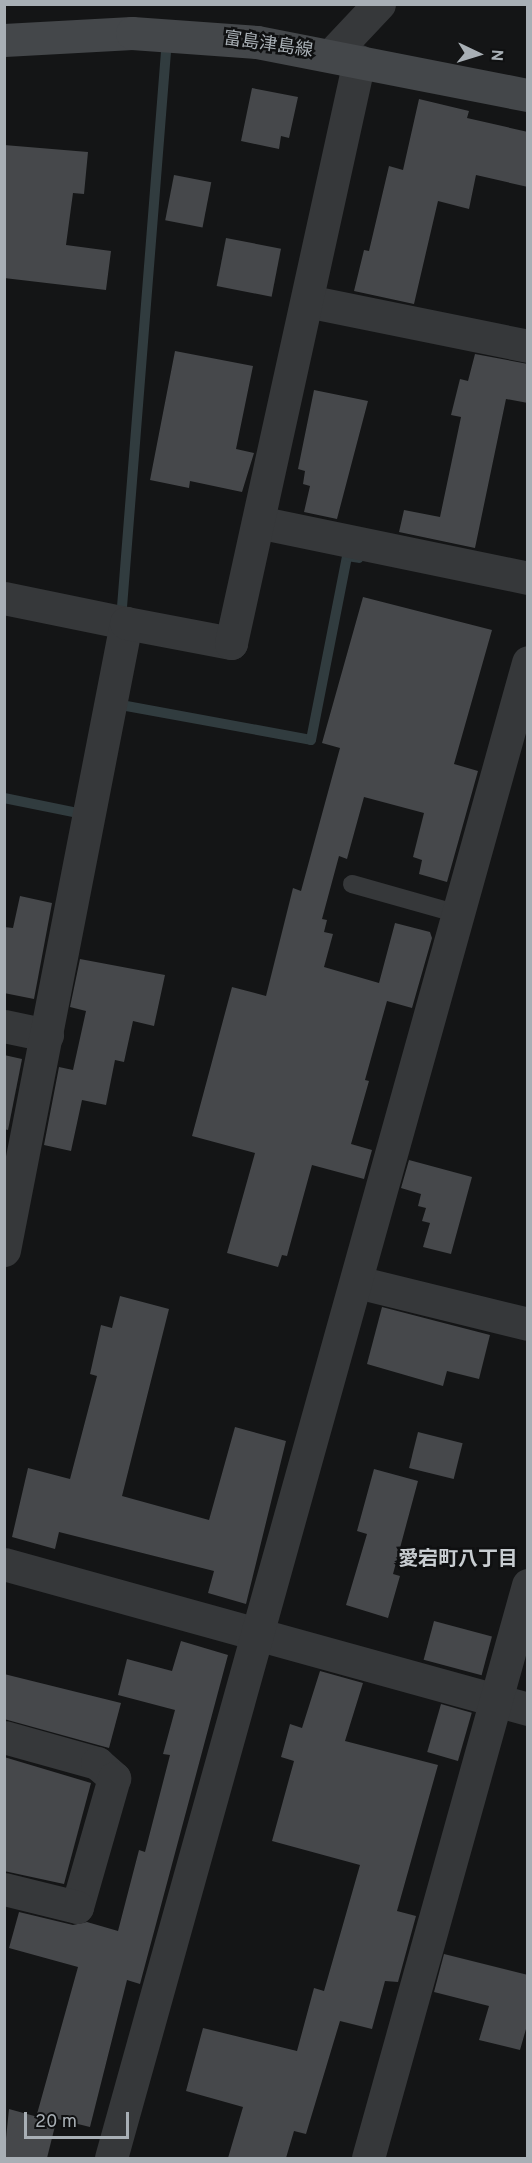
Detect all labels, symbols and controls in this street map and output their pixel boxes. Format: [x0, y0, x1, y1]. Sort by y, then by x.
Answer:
north arrow [448, 24, 508, 84]
street label: 富島津島線 [222, 29, 314, 63]
text: N [486, 49, 506, 62]
district label: 愛宕町八丁目 [398, 1548, 518, 1572]
scale bar [27, 2100, 132, 2138]
text: 20 m [35, 2111, 77, 2134]

